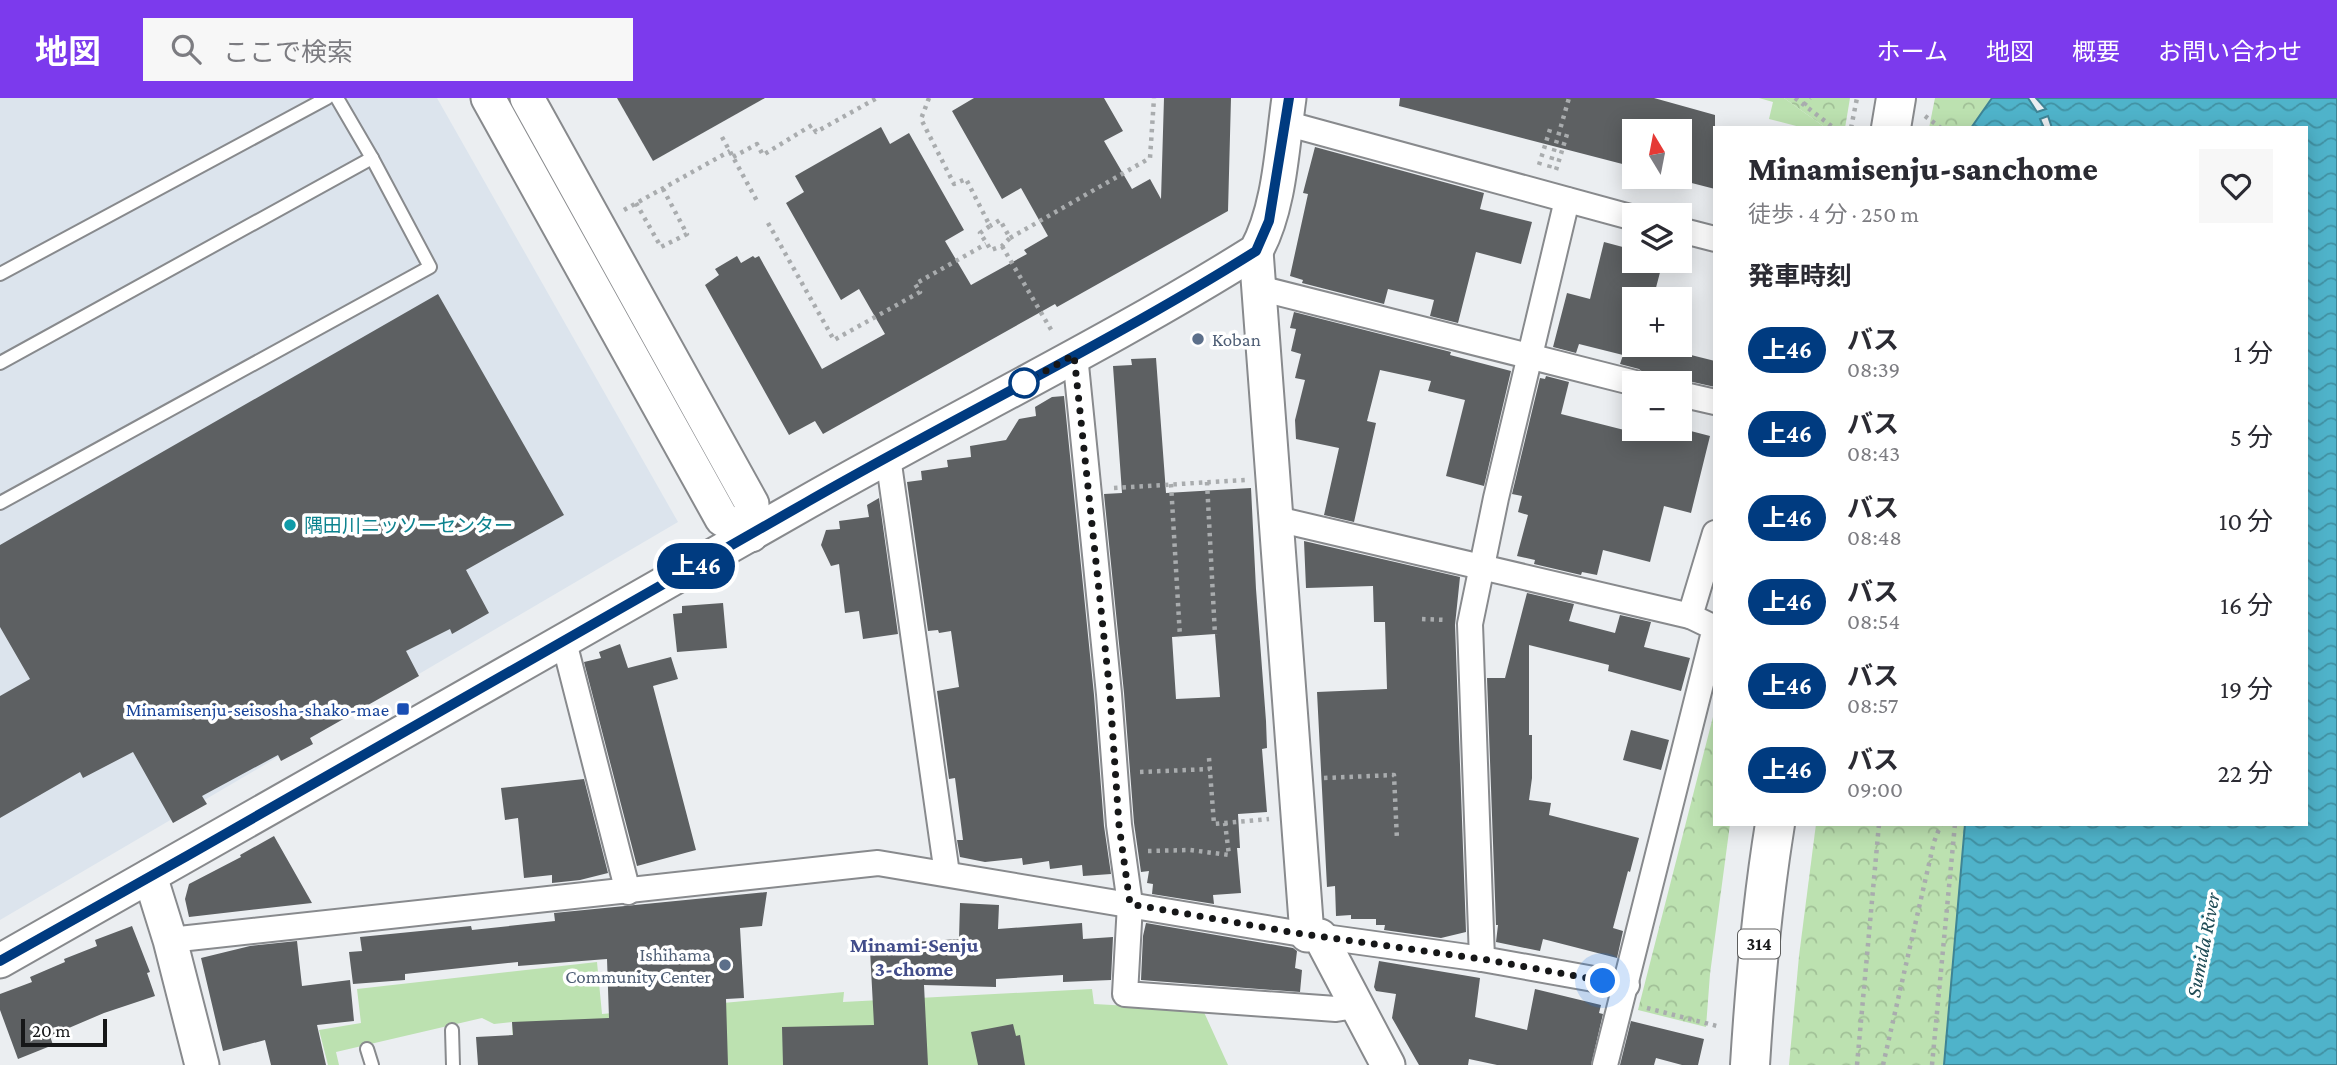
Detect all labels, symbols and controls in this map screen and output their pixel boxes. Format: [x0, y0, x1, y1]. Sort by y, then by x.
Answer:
search box [143, 18, 633, 81]
icon: search [167, 30, 205, 68]
text: 地図 [35, 33, 101, 70]
text: ここで検索 [223, 38, 353, 67]
text: ホーム [1877, 38, 1948, 65]
text: 地図 [1986, 38, 2034, 65]
text: 概要 [2072, 38, 2120, 65]
text: お問い合わせ [2158, 38, 2302, 65]
north arrow [1622, 119, 1692, 189]
map controls [1622, 119, 1692, 441]
button: heart [2199, 149, 2273, 223]
text: Minamisenju-sanchome [1748, 150, 2098, 187]
text: 徒歩 · 4 分 · 250 m [1748, 201, 1919, 227]
button: layers [1622, 203, 1692, 273]
text: 発車時刻 [1748, 262, 1852, 291]
button: + [1622, 287, 1692, 357]
text: バス [1847, 326, 1899, 355]
place label: Koban [1212, 329, 1261, 350]
marker: Koban [1190, 331, 1206, 347]
text: 上46 [1762, 336, 1812, 363]
text: 1 分 [2233, 339, 2273, 368]
text: 08:39 [1847, 356, 1900, 382]
unlabelled marker [1009, 368, 1039, 398]
button: − [1622, 371, 1692, 441]
text: バス [1847, 410, 1899, 439]
text: 上46 [1762, 420, 1812, 447]
text: 5 分 [2230, 423, 2273, 452]
text: 08:43 [1847, 440, 1900, 466]
text: バス [1847, 494, 1899, 523]
text: 上46 [1762, 504, 1812, 531]
text: 10 分 [2219, 507, 2273, 536]
place label: 隅田川ニッソーセンター [304, 515, 513, 536]
marker: 隅田川ニッソーセンター [282, 517, 298, 533]
text: 08:48 [1847, 524, 1902, 550]
line badge: 上46 [656, 543, 736, 589]
text: 上46 [671, 552, 721, 579]
text: バス [1847, 578, 1899, 607]
text: 上46 [1762, 588, 1812, 615]
text: 16 分 [2220, 591, 2273, 620]
text: 08:54 [1847, 608, 1900, 634]
text: バス [1847, 662, 1899, 691]
text: 上46 [1762, 672, 1812, 699]
text: 19 分 [2220, 675, 2273, 704]
text: 08:57 [1847, 692, 1898, 718]
place label: Minamisenju-seisosha-shako-mae [126, 699, 389, 721]
marker: Minamisenju-seisosha-shako-mae [395, 701, 411, 717]
text: バス [1847, 746, 1899, 775]
text: 上46 [1762, 756, 1812, 783]
text: 22 分 [2217, 759, 2273, 788]
text: 09:00 [1847, 776, 1903, 802]
water label: Sumida River [2181, 890, 2225, 999]
road number: 314 [1738, 930, 1780, 958]
district label: Minami-Senju 3-chome [850, 933, 978, 981]
place label: Ishihama Community Center [565, 944, 711, 987]
marker: Ishihama Community Center [717, 957, 733, 973]
your location [1585, 963, 1620, 998]
scale bar [21, 1016, 107, 1048]
text: 20 m [32, 1020, 71, 1041]

